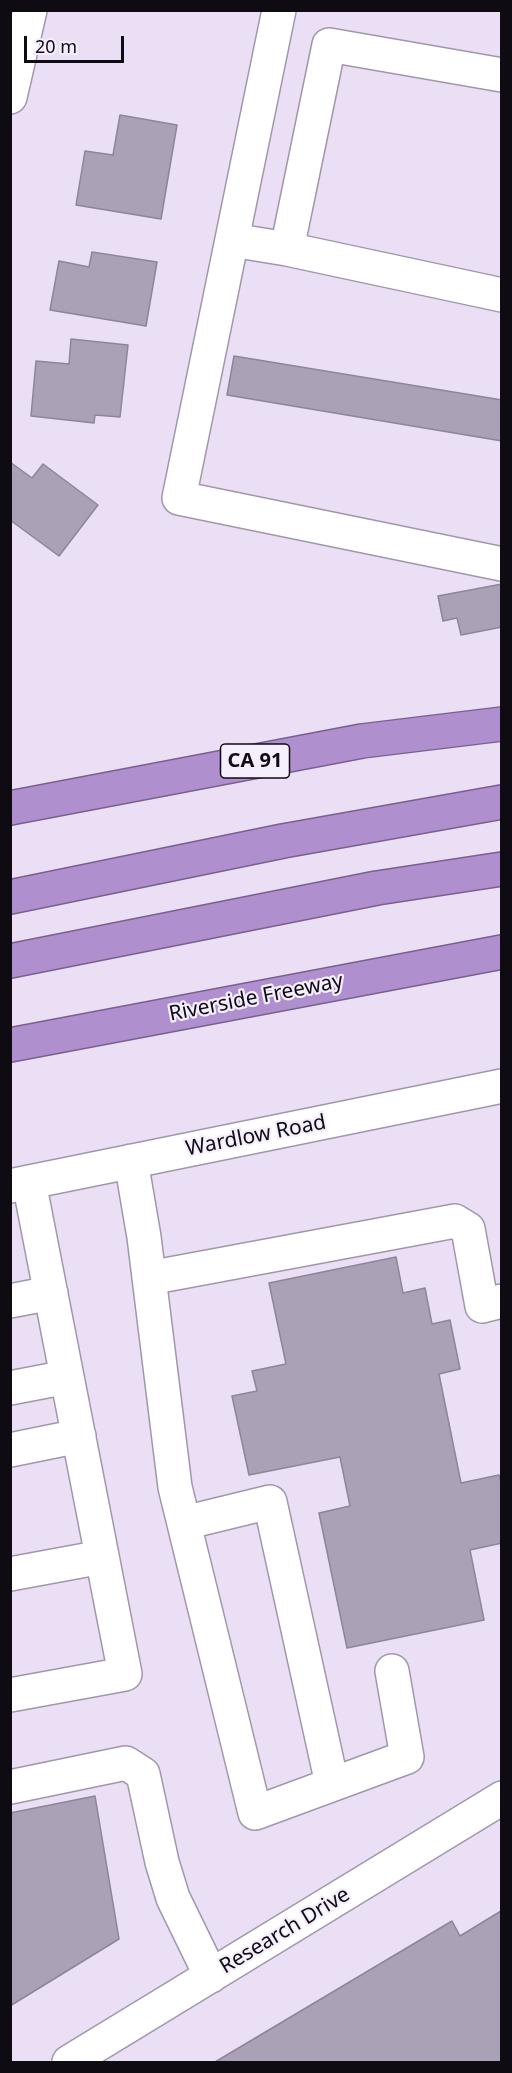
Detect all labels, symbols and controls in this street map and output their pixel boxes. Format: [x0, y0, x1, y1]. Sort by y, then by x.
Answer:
scale bar [27, 24, 128, 62]
text: 20 m [35, 34, 77, 58]
road number: CA 91 [220, 744, 290, 778]
street label: Riverside Freeway [167, 969, 345, 1027]
street label: Wardlow Road [184, 1110, 328, 1162]
street label: Research Drive [215, 1882, 355, 1980]

